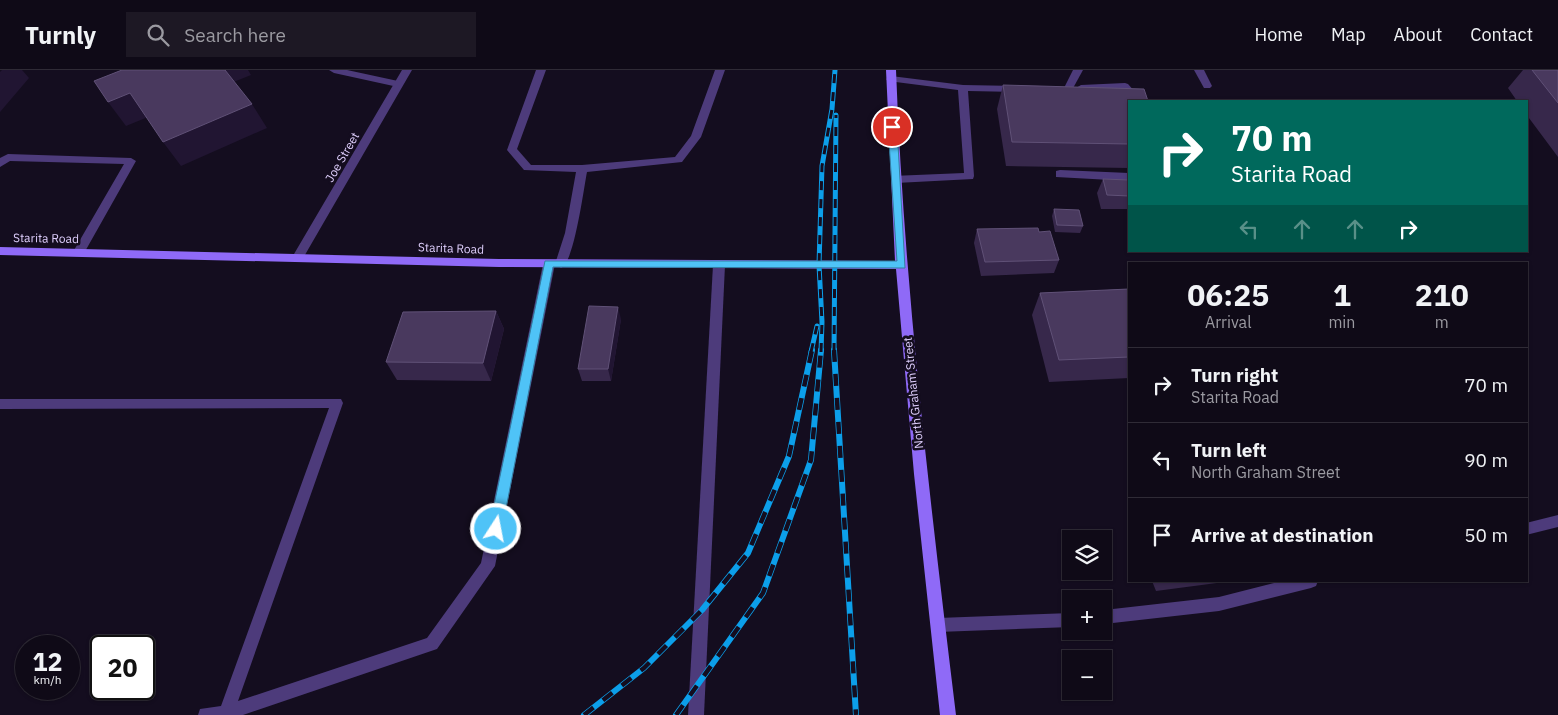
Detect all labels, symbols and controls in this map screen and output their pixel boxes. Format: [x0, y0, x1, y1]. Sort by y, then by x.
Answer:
search box [126, 12, 476, 57]
text: Turnly [25, 19, 96, 51]
icon: search [144, 21, 172, 49]
text: Search here [184, 23, 286, 47]
text: Home [1255, 23, 1303, 46]
text: Map [1331, 23, 1366, 46]
text: About [1394, 23, 1442, 46]
text: Contact [1470, 23, 1533, 46]
pin [871, 106, 913, 148]
icon: arrive [878, 113, 906, 141]
text: 70 m [1231, 115, 1313, 161]
icon: right [1148, 120, 1213, 185]
street label: Joe Street [322, 129, 362, 185]
text: Starita Road [1231, 159, 1352, 188]
icon: left [1235, 215, 1263, 243]
icon: ahead [1288, 215, 1316, 243]
icon: ahead [1341, 215, 1369, 243]
icon: right [1394, 215, 1422, 243]
street label: Starita Road [13, 230, 79, 246]
street label: Starita Road [418, 239, 484, 257]
text: 06:25 [1187, 275, 1269, 314]
text: 1 [1333, 275, 1351, 314]
text: 210 [1415, 275, 1469, 314]
text: Arrival [1205, 312, 1252, 332]
text: min [1328, 312, 1355, 332]
text: m [1435, 312, 1449, 332]
street label: North Graham Street [900, 336, 926, 450]
text: Turn right [1191, 363, 1278, 387]
icon: right [1148, 371, 1176, 399]
text: 70 m [1464, 373, 1508, 397]
text: Starita Road [1191, 387, 1279, 407]
text: Turn left [1191, 438, 1267, 462]
icon: left [1148, 446, 1176, 474]
text: 90 m [1464, 448, 1508, 472]
text: North Graham Street [1191, 462, 1340, 482]
position arrow [469, 502, 521, 554]
icon: arrive [1148, 521, 1176, 549]
text: Arrive at destination [1191, 523, 1374, 547]
text: 50 m [1464, 523, 1508, 547]
map controls [1062, 530, 1112, 700]
button: layers [1062, 530, 1112, 580]
button: + [1062, 590, 1112, 640]
speed limit sign: 20 [90, 635, 155, 700]
text: 12 [32, 645, 63, 678]
button: − [1062, 650, 1112, 700]
text: km/h [33, 672, 62, 687]

